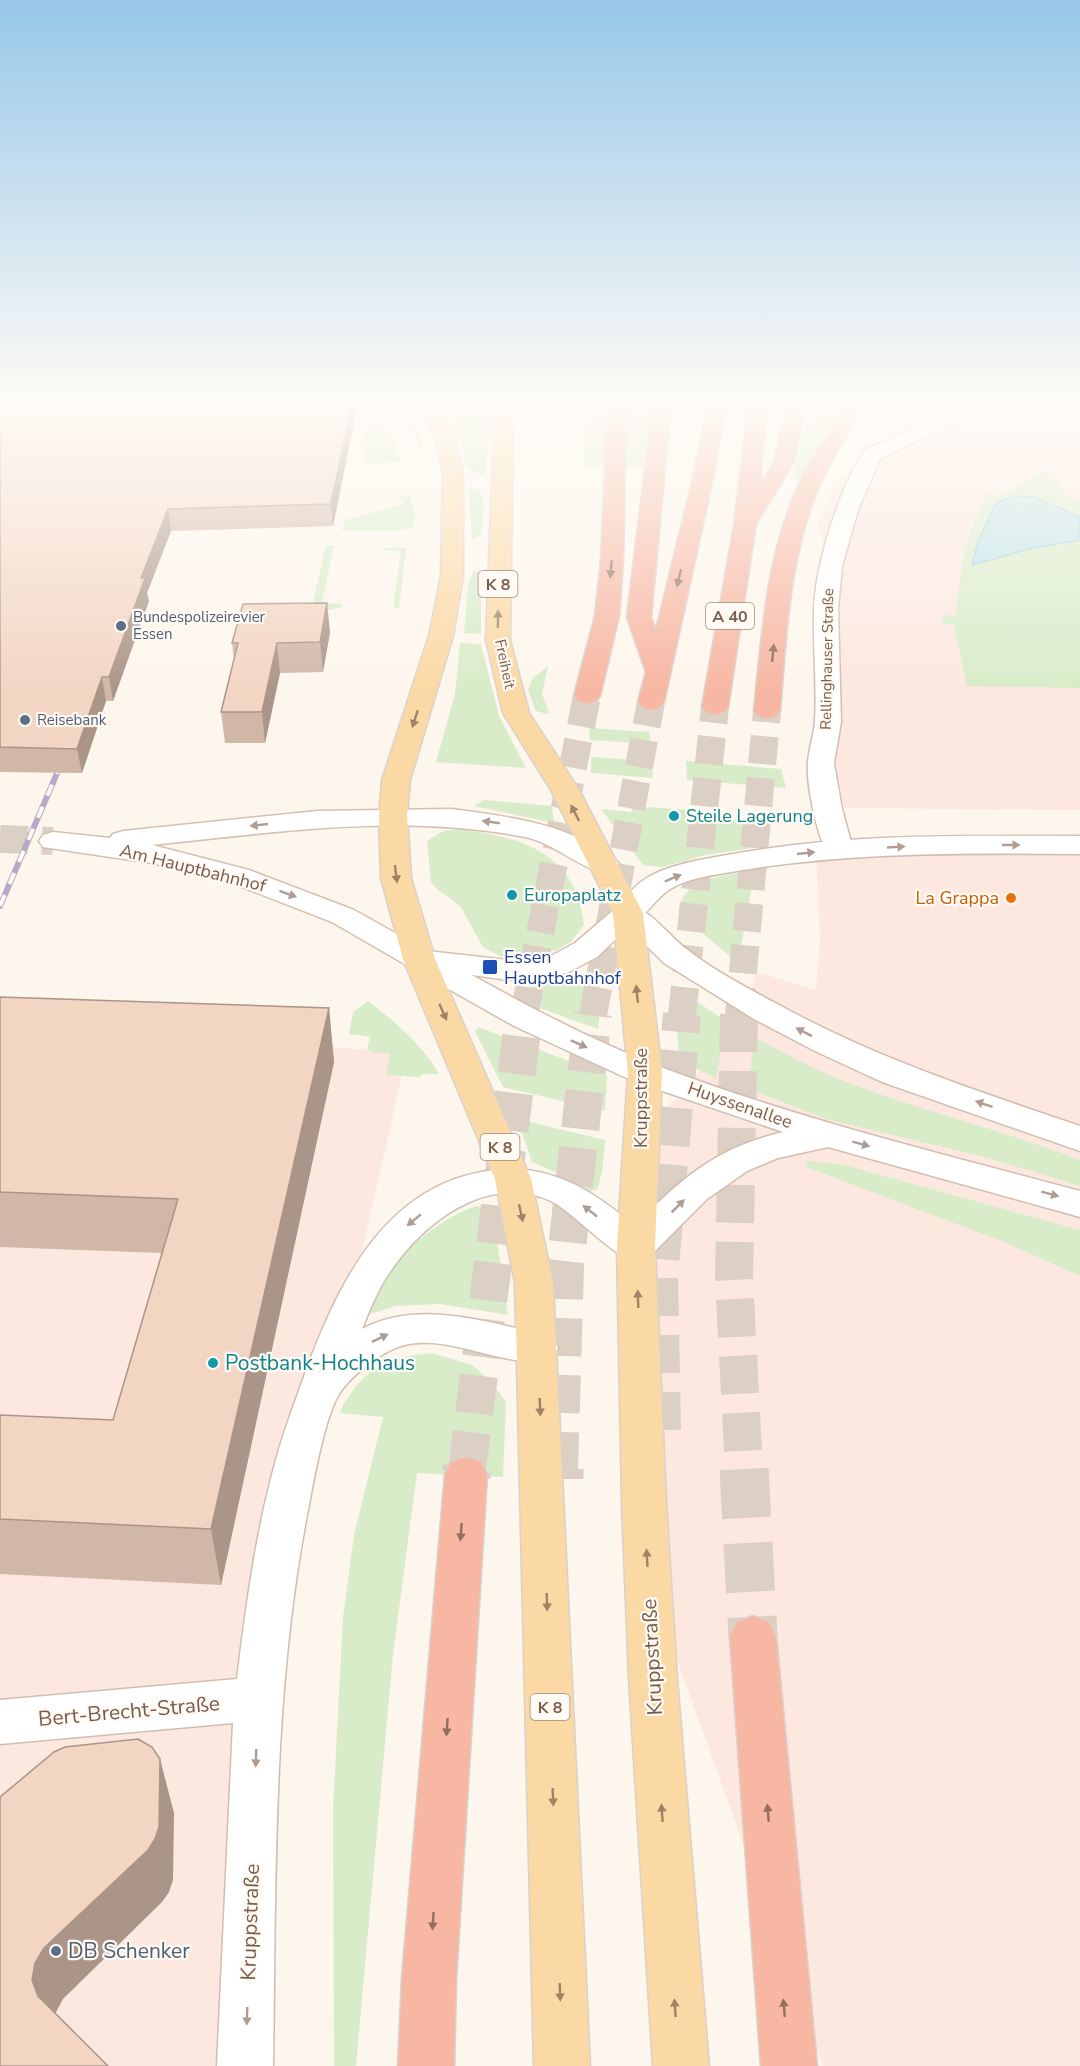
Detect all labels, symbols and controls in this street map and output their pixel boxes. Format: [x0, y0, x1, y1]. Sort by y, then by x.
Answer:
one-way arrow [606, 559, 616, 578]
one-way arrow [674, 569, 684, 588]
road number: K 8 [478, 571, 518, 597]
street label: Rellinghauser Straße [816, 588, 838, 730]
road number: A 40 [706, 603, 754, 629]
place label: Bundespolizeirevier Essen [133, 607, 266, 644]
one-way arrow [493, 610, 503, 629]
marker: Bundespolizeirevier Essen [114, 619, 128, 633]
street label: Freiheit [490, 637, 520, 691]
one-way arrow [768, 643, 778, 662]
place label: Reisebank [37, 710, 107, 730]
one-way arrow [410, 710, 419, 728]
marker: Reisebank [18, 713, 32, 727]
one-way arrow [571, 804, 580, 821]
place label: Steile Lagerung [686, 804, 813, 828]
marker: Steile Lagerung [667, 809, 681, 823]
one-way arrow [482, 817, 501, 826]
one-way arrow [249, 820, 268, 830]
street label: Am Hauptbahnhof [117, 838, 270, 898]
one-way arrow [1002, 840, 1021, 850]
one-way arrow [887, 842, 906, 851]
one-way arrow [796, 848, 815, 858]
one-way arrow [391, 865, 401, 884]
one-way arrow [665, 873, 683, 883]
place label: Europaplatz [524, 883, 621, 907]
place label: La Grappa [916, 886, 999, 910]
marker: Europaplatz [505, 888, 519, 902]
one-way arrow [279, 890, 297, 899]
marker: La Grappa [1004, 891, 1018, 905]
place label: Essen Hauptbahnhof [504, 945, 622, 990]
marker: Essen Hauptbahnhof [481, 958, 499, 976]
one-way arrow [632, 984, 642, 1003]
one-way arrow [438, 1004, 448, 1022]
one-way arrow [795, 1027, 812, 1037]
one-way arrow [571, 1039, 588, 1048]
street label: Kruppstraße [629, 1048, 653, 1148]
street label: Huyssenallee [684, 1076, 796, 1134]
one-way arrow [975, 1099, 993, 1109]
road number: K 8 [480, 1134, 520, 1160]
one-way arrow [852, 1139, 871, 1149]
one-way arrow [1041, 1190, 1059, 1199]
one-way arrow [670, 1199, 685, 1213]
one-way arrow [517, 1204, 527, 1222]
one-way arrow [583, 1206, 598, 1218]
one-way arrow [406, 1214, 422, 1227]
one-way arrow [634, 1290, 643, 1309]
one-way arrow [372, 1333, 389, 1342]
place label: Postbank-Hochhaus [225, 1349, 415, 1377]
marker: Postbank-Hochhaus [206, 1356, 220, 1370]
one-way arrow [536, 1397, 545, 1416]
one-way arrow [457, 1523, 466, 1542]
one-way arrow [642, 1548, 651, 1567]
one-way arrow [542, 1592, 551, 1611]
street label: Kruppstraße [635, 1598, 669, 1716]
street label: Bert-Brecht-Straße [37, 1689, 221, 1733]
road number: K 8 [530, 1694, 570, 1720]
one-way arrow [442, 1717, 451, 1736]
one-way arrow [252, 1748, 261, 1767]
one-way arrow [548, 1787, 558, 1806]
one-way arrow [657, 1804, 666, 1823]
one-way arrow [763, 1804, 773, 1823]
street label: Kruppstraße [234, 1863, 266, 1981]
one-way arrow [428, 1912, 438, 1931]
place label: DB Schenker [68, 1937, 190, 1965]
marker: DB Schenker [49, 1944, 63, 1958]
one-way arrow [555, 1982, 564, 2001]
one-way arrow [670, 1998, 680, 2017]
one-way arrow [779, 1998, 789, 2017]
one-way arrow [242, 2006, 252, 2025]

